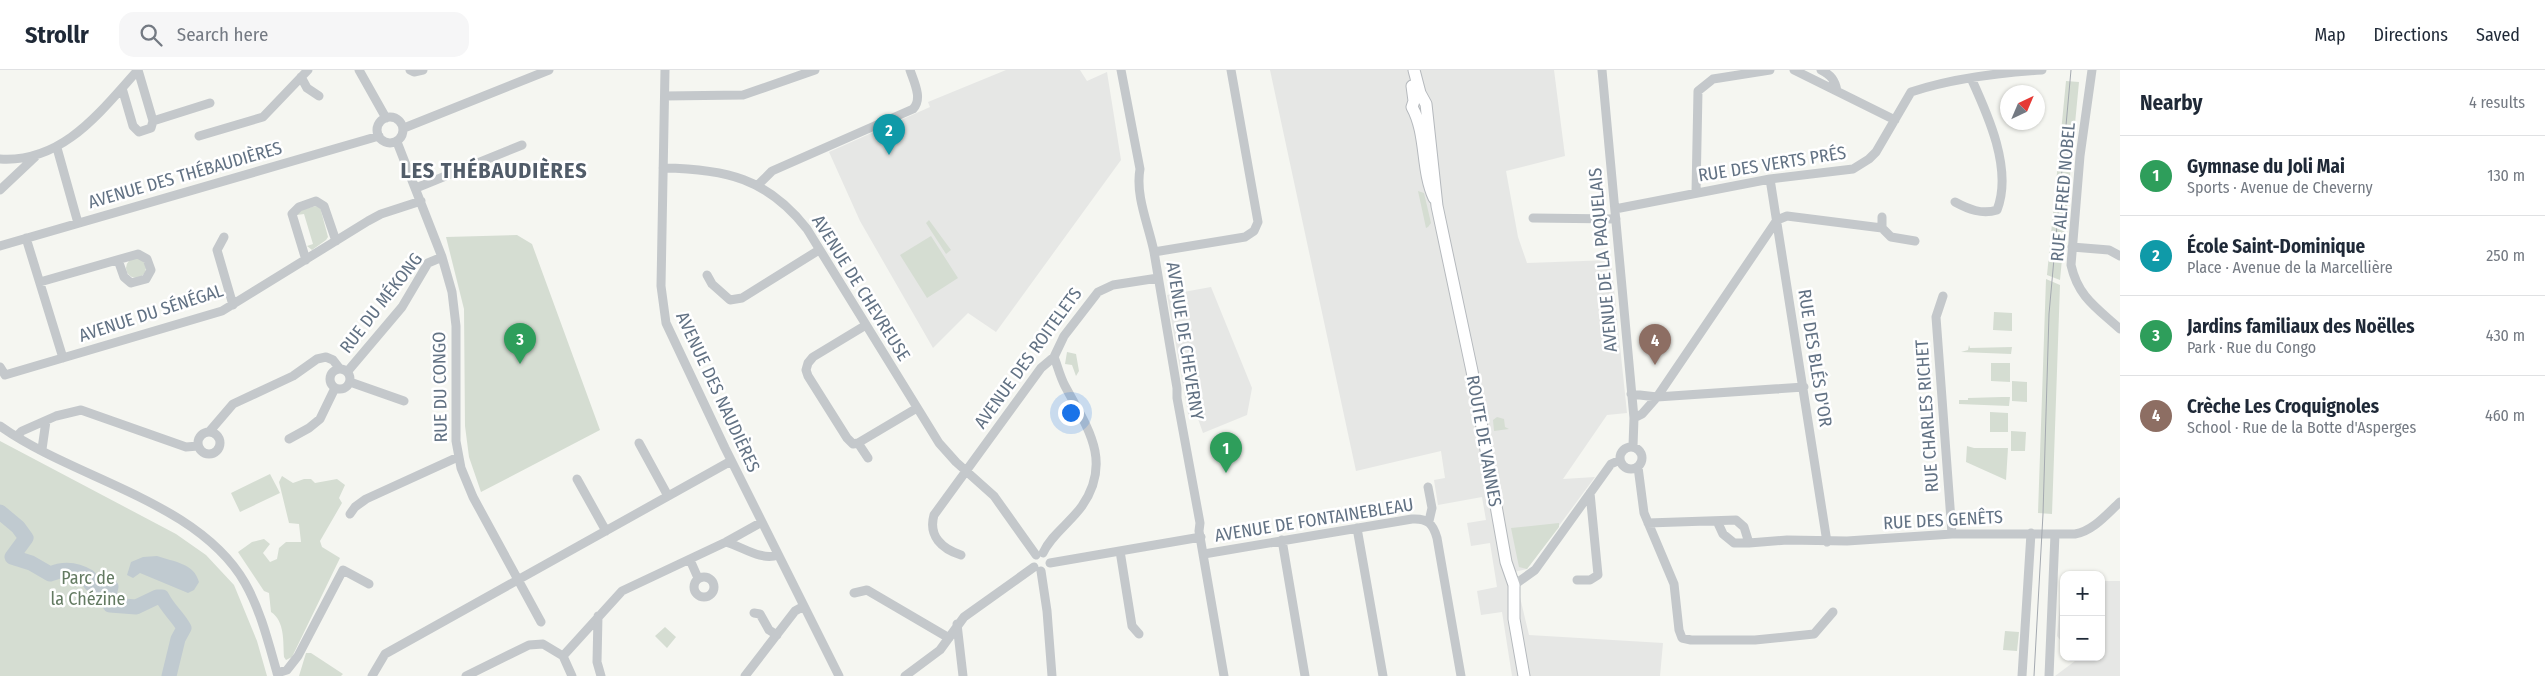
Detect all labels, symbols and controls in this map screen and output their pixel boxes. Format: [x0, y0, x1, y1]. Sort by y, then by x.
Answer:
search box [119, 12, 469, 57]
text: Strollr [25, 21, 89, 49]
icon: search [137, 21, 165, 49]
text: Search here [177, 23, 268, 46]
text: Map [2314, 24, 2346, 46]
text: Directions [2374, 24, 2448, 46]
text: Saved [2476, 24, 2520, 46]
north arrow [2000, 85, 2045, 130]
text: Nearby [2140, 90, 2202, 116]
text: 4 results [2469, 93, 2525, 112]
pin: 2 [873, 114, 905, 155]
street label: RUE ALFRED NOBEL [2046, 121, 2080, 263]
street label: AVENUE DES THÉBAUDIÈRES [85, 136, 285, 213]
street label: RUE DES VERTS PRÉS [1696, 140, 1848, 187]
text: Gymnase du Joli Mai [2187, 155, 2345, 178]
district label: LES THÉBAUDIÈRES [400, 157, 588, 184]
text: 1 [2153, 166, 2159, 185]
text: 130 m [2487, 166, 2525, 185]
street label: AVENUE DE LA PAQUELAIS [1584, 167, 1622, 353]
text: Sports · Avenue de Cheverny [2187, 178, 2373, 197]
street label: AVENUE DE CHEVREUSE [807, 211, 915, 365]
text: École Saint-Dominique [2187, 235, 2365, 258]
text: 2 [2152, 246, 2160, 265]
text: 250 m [2486, 246, 2525, 265]
street label: RUE DU MÉKONG [334, 248, 427, 358]
text: Place · Avenue de la Marcellière [2187, 258, 2393, 277]
street label: AVENUE DE CHEVERNY [1162, 260, 1208, 422]
street label: AVENUE DU SÉNÉGAL [76, 278, 226, 347]
street label: AVENUE DES ROITELETS [970, 283, 1086, 433]
street label: RUE DES BLÉS D'OR [1793, 287, 1838, 429]
street label: AVENUE DES NAUDIÈRES [671, 308, 766, 476]
text: Jardins familiaux des Noëlles [2187, 315, 2415, 338]
pin: 3 [504, 323, 536, 364]
pin: 4 [1639, 324, 1671, 365]
text: 3 [2152, 326, 2160, 345]
text: 430 m [2486, 326, 2525, 345]
street label: RUE DU CONGO [428, 331, 452, 443]
street label: RUE CHARLES RICHET [1911, 338, 1943, 493]
text: Park · Rue du Congo [2187, 338, 2316, 357]
street label: ROUTE DE VANNES [1462, 374, 1506, 509]
text: Crèche Les Croquignoles [2187, 395, 2379, 418]
your location [1058, 400, 1084, 426]
text: 4 [2152, 406, 2160, 425]
text: 460 m [2485, 406, 2525, 425]
text: School · Rue de la Botte d'Asperges [2187, 418, 2416, 437]
pin: 1 [1210, 432, 1242, 473]
street label: AVENUE DE FONTAINEBLEAU [1213, 493, 1415, 547]
street label: RUE DES GENÊTS [1883, 506, 2003, 534]
park label: Parc de la Chézine [51, 567, 126, 610]
map controls [2060, 571, 2105, 661]
button: + [2060, 571, 2105, 616]
button: − [2060, 616, 2105, 661]

